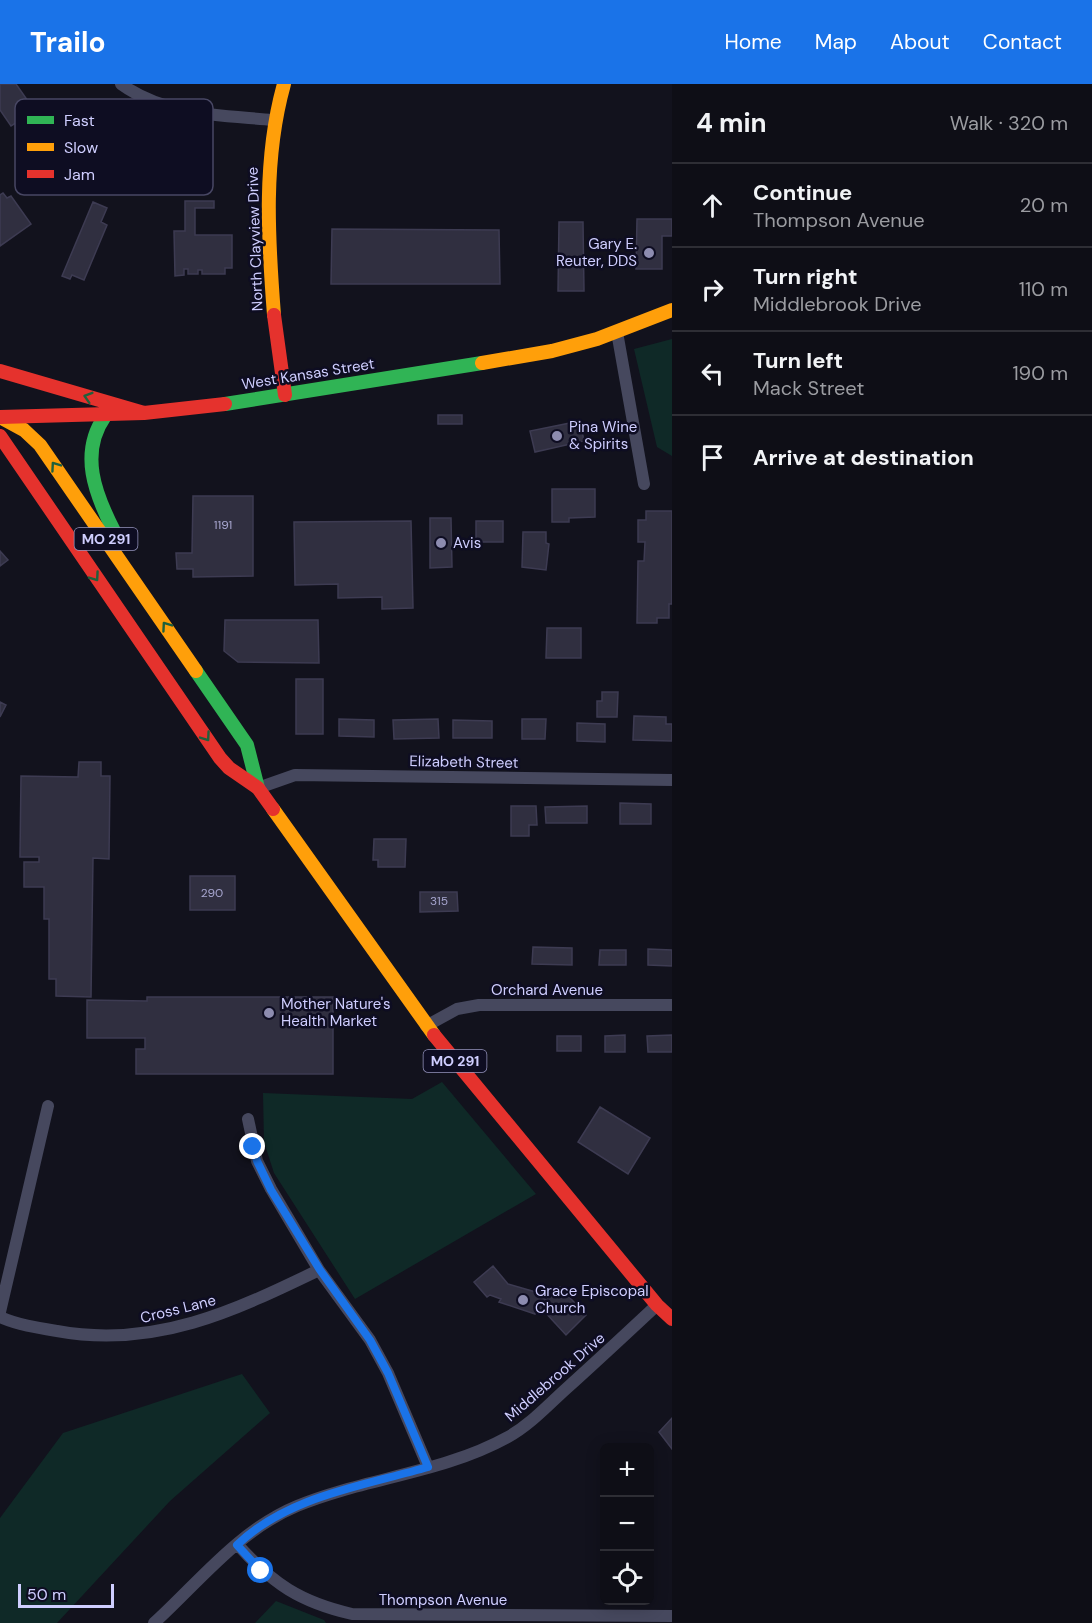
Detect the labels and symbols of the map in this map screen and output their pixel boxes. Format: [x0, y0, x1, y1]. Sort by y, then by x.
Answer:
legend [15, 99, 213, 195]
text: Fast [64, 110, 95, 131]
text: Slow [64, 137, 98, 158]
text: Jam [64, 164, 95, 185]
street label: North Clayview Drive [242, 167, 268, 311]
place label: Gary E. Reuter, DDS [556, 234, 637, 271]
marker: Gary E. Reuter, DDS [642, 246, 656, 260]
street label: West Kansas Street [240, 354, 376, 394]
one-way arrow [83, 391, 94, 404]
place label: Pina Wine & Spirits [569, 417, 637, 454]
marker: Pina Wine & Spirits [550, 429, 564, 443]
one-way arrow [51, 462, 62, 473]
house number: 1191 [214, 517, 232, 533]
road number: MO 291 [74, 528, 138, 550]
place label: Avis [453, 533, 481, 553]
marker: Avis [434, 536, 448, 550]
one-way arrow [88, 570, 99, 581]
one-way arrow [162, 622, 173, 633]
one-way arrow [199, 730, 210, 741]
street label: Elizabeth Street [409, 751, 519, 773]
house number: 290 [201, 885, 223, 901]
house number: 315 [430, 893, 448, 909]
street label: Orchard Avenue [491, 980, 603, 1000]
place label: Mother Nature's Health Market [281, 994, 391, 1031]
marker: Mother Nature's Health Market [262, 1006, 276, 1020]
road number: MO 291 [424, 1050, 486, 1072]
route end [239, 1133, 265, 1159]
place label: Grace Episcopal Church [535, 1281, 649, 1318]
street label: Cross Lane [138, 1290, 218, 1328]
marker: Grace Episcopal Church [516, 1293, 530, 1307]
street label: Middlebrook Drive [501, 1328, 609, 1426]
route start [247, 1557, 273, 1583]
scale bar [18, 1581, 114, 1608]
street label: Thompson Avenue [379, 1590, 507, 1610]

